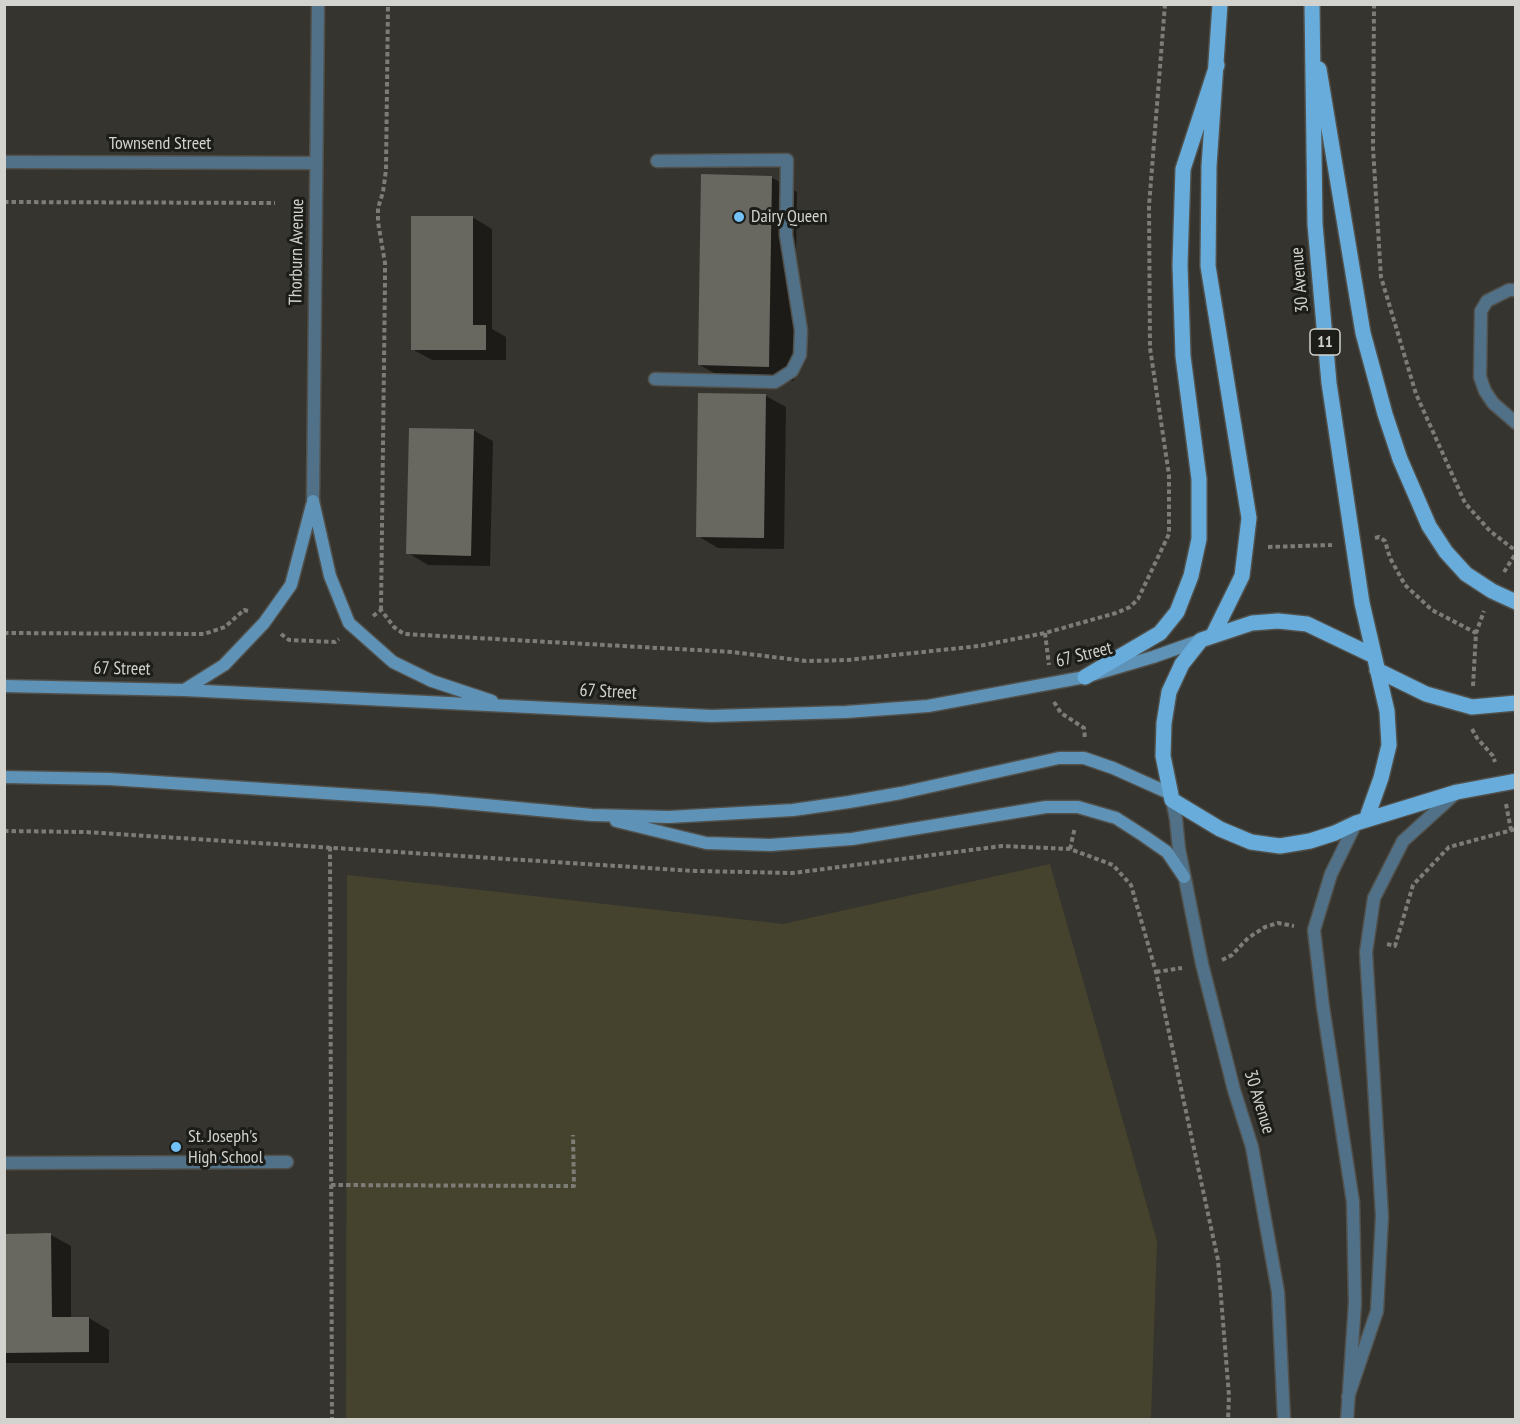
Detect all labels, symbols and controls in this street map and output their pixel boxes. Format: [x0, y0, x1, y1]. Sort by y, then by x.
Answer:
street label: Townsend Street [109, 133, 211, 155]
street label: Thorburn Avenue [285, 199, 309, 305]
place label: Dairy Queen [751, 206, 827, 228]
marker: Dairy Queen [732, 210, 746, 224]
street label: 30 Avenue [1286, 246, 1314, 314]
road number: 11 [1310, 329, 1340, 355]
street label: 67 Street [1054, 638, 1114, 672]
street label: 67 Street [93, 658, 151, 680]
street label: 67 Street [579, 680, 637, 704]
street label: 30 Avenue [1239, 1068, 1279, 1136]
place label: St. Joseph's High School [188, 1126, 263, 1168]
marker: St. Joseph's High School [169, 1140, 183, 1154]

